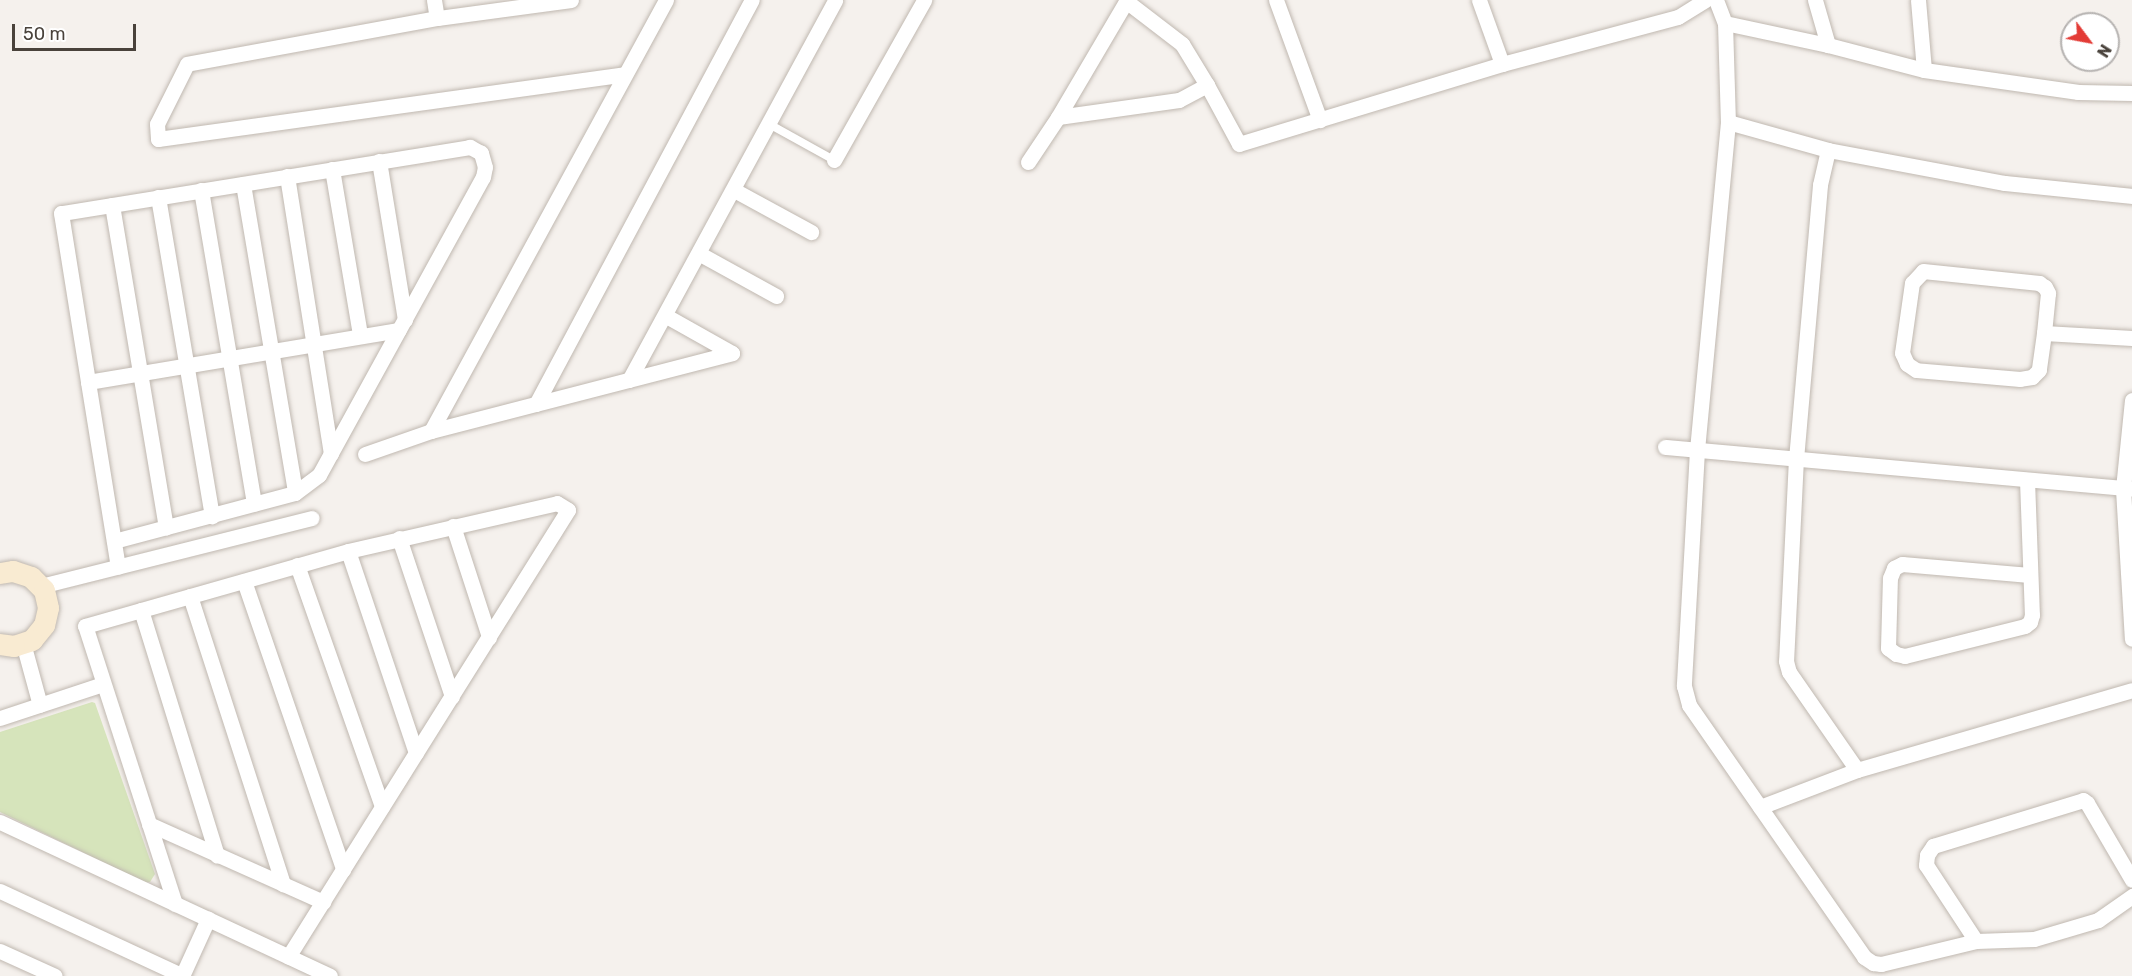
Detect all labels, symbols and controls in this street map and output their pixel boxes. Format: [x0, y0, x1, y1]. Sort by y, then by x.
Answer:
scale bar [15, 12, 140, 50]
north arrow [2060, 12, 2120, 72]
text: 50 m [23, 23, 66, 45]
text: N [2093, 41, 2115, 61]

